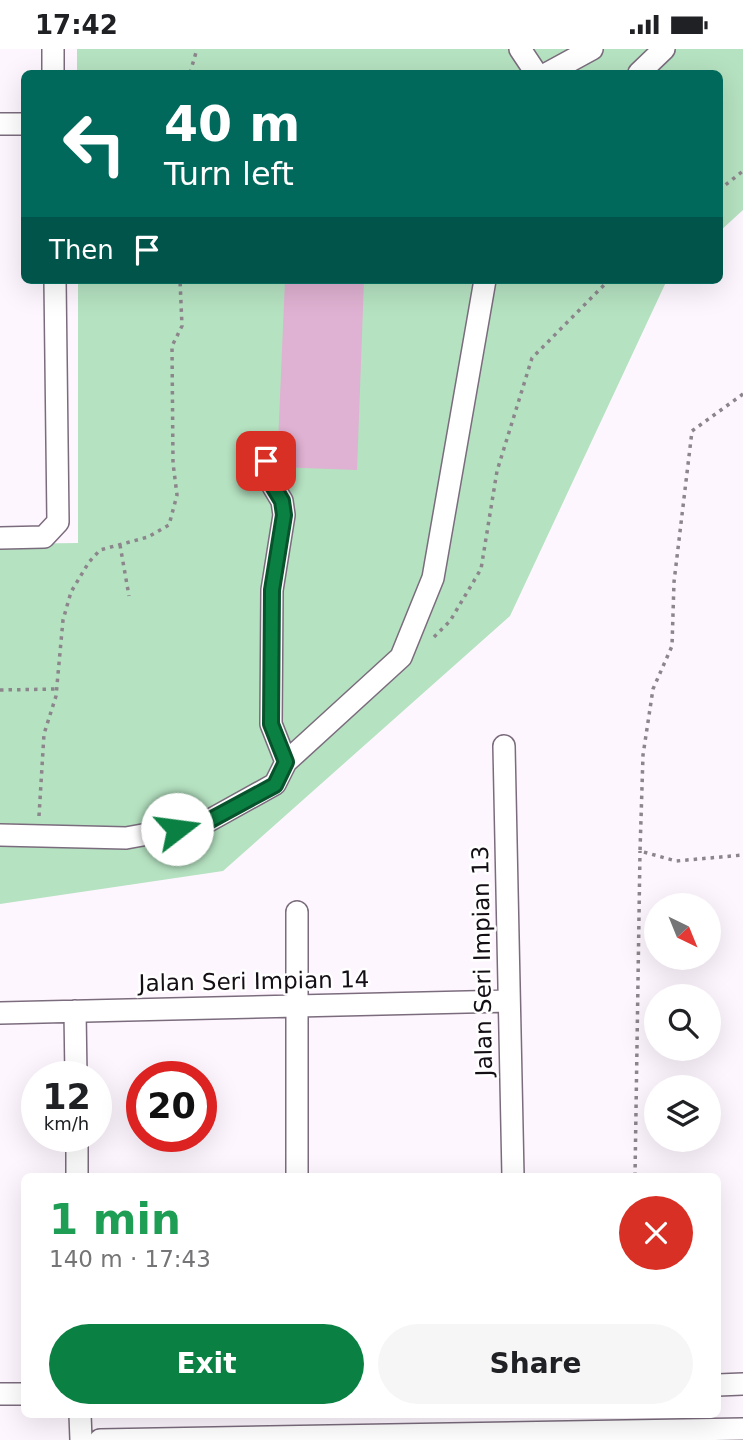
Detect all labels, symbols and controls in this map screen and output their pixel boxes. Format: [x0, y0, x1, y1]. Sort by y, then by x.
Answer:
text: 17:42 [35, 10, 118, 40]
text: 40 m [164, 96, 300, 153]
icon: left [49, 98, 140, 189]
text: Turn left [164, 155, 294, 193]
icon: arrive [128, 231, 166, 269]
text: Then [49, 235, 114, 265]
pin [236, 431, 296, 491]
icon: arrive [247, 442, 285, 480]
position arrow [140, 792, 214, 866]
street label: Jalan Seri Impian 13 [467, 845, 497, 1079]
north arrow [644, 893, 721, 969]
map controls [644, 893, 721, 1152]
street label: Jalan Seri Impian 14 [136, 966, 370, 996]
button: search [644, 984, 721, 1061]
speed limit sign: 20 [126, 1061, 217, 1152]
button: layers [644, 1075, 721, 1152]
text: 12 [42, 1077, 91, 1117]
text: km/h [44, 1113, 89, 1134]
text: 1 min [49, 1195, 181, 1244]
button: close [619, 1196, 693, 1270]
text: 140 m · 17:43 [49, 1246, 211, 1272]
button: Exit [49, 1324, 364, 1404]
button: Share [378, 1324, 693, 1404]

